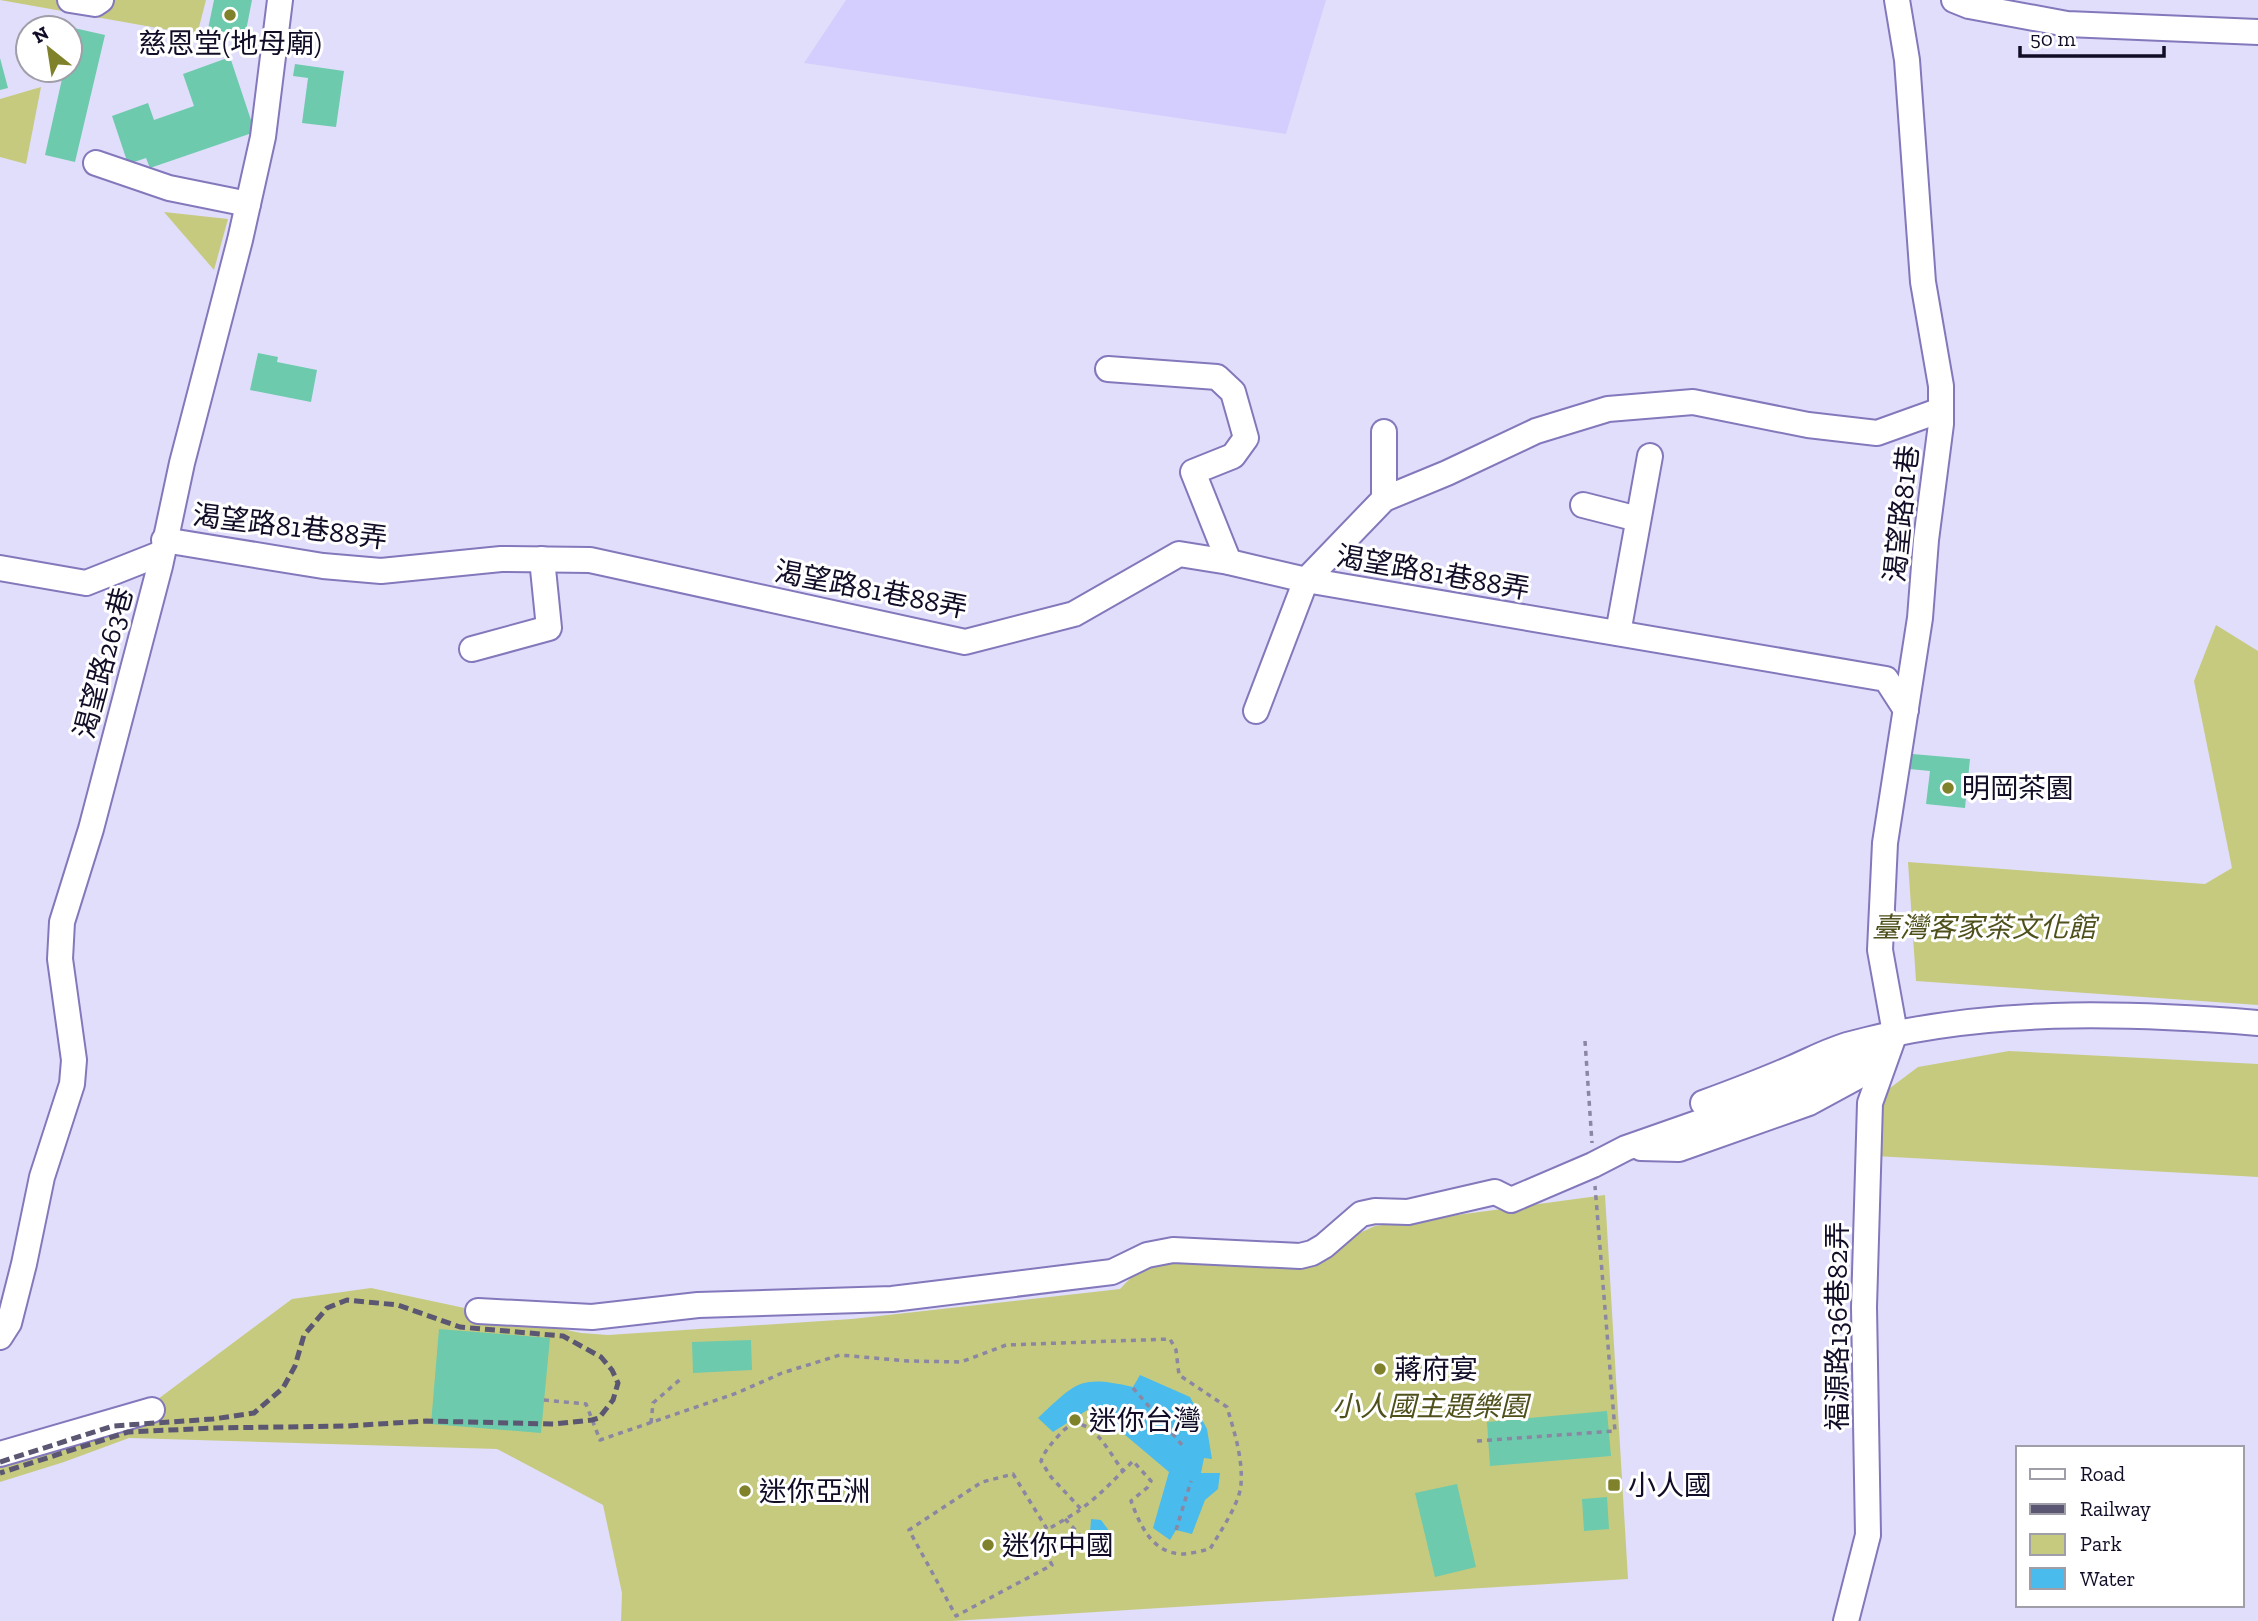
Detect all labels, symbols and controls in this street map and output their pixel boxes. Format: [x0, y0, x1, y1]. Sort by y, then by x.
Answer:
marker: 慈恩堂(地母廟) [222, 7, 238, 23]
north arrow [14, 14, 84, 84]
scale bar [2020, 14, 2164, 58]
text: N [29, 21, 53, 48]
text: 50 m [2030, 26, 2076, 51]
place label: 慈恩堂(地母廟) [138, 27, 322, 60]
street label: 渴望路81巷 [1878, 444, 1925, 584]
street label: 渴望路81巷88弄 [191, 498, 389, 555]
street label: 渴望路81巷88弄 [1334, 539, 1532, 606]
street label: 渴望路81巷88弄 [772, 555, 970, 624]
street label: 渴望路263巷 [67, 584, 139, 742]
place label: 明岡茶園 [1962, 772, 2074, 805]
marker: 明岡茶園 [1940, 780, 1956, 796]
park label: 臺灣客家茶文化館 [1872, 911, 2100, 944]
street label: 福源路136巷82弄 [1821, 1222, 1854, 1430]
place label: 蔣府宴 [1394, 1353, 1478, 1386]
marker: 蔣府宴 [1372, 1361, 1388, 1377]
park label: 小人國主題樂園 [1332, 1390, 1532, 1423]
place label: 迷你台灣 [1089, 1404, 1201, 1437]
marker: 迷你台灣 [1067, 1412, 1083, 1428]
legend [2016, 1446, 2244, 1607]
text: Road [2080, 1461, 2126, 1486]
place label: 小人國 [1628, 1469, 1712, 1502]
place label: 迷你亞洲 [759, 1475, 871, 1508]
marker: 小人國 [1606, 1477, 1622, 1493]
marker: 迷你亞洲 [737, 1483, 753, 1499]
text: Railway [2080, 1496, 2151, 1521]
place label: 迷你中國 [1002, 1529, 1114, 1562]
text: Park [2080, 1531, 2122, 1556]
marker: 迷你中國 [980, 1537, 996, 1553]
text: Water [2080, 1566, 2135, 1591]

